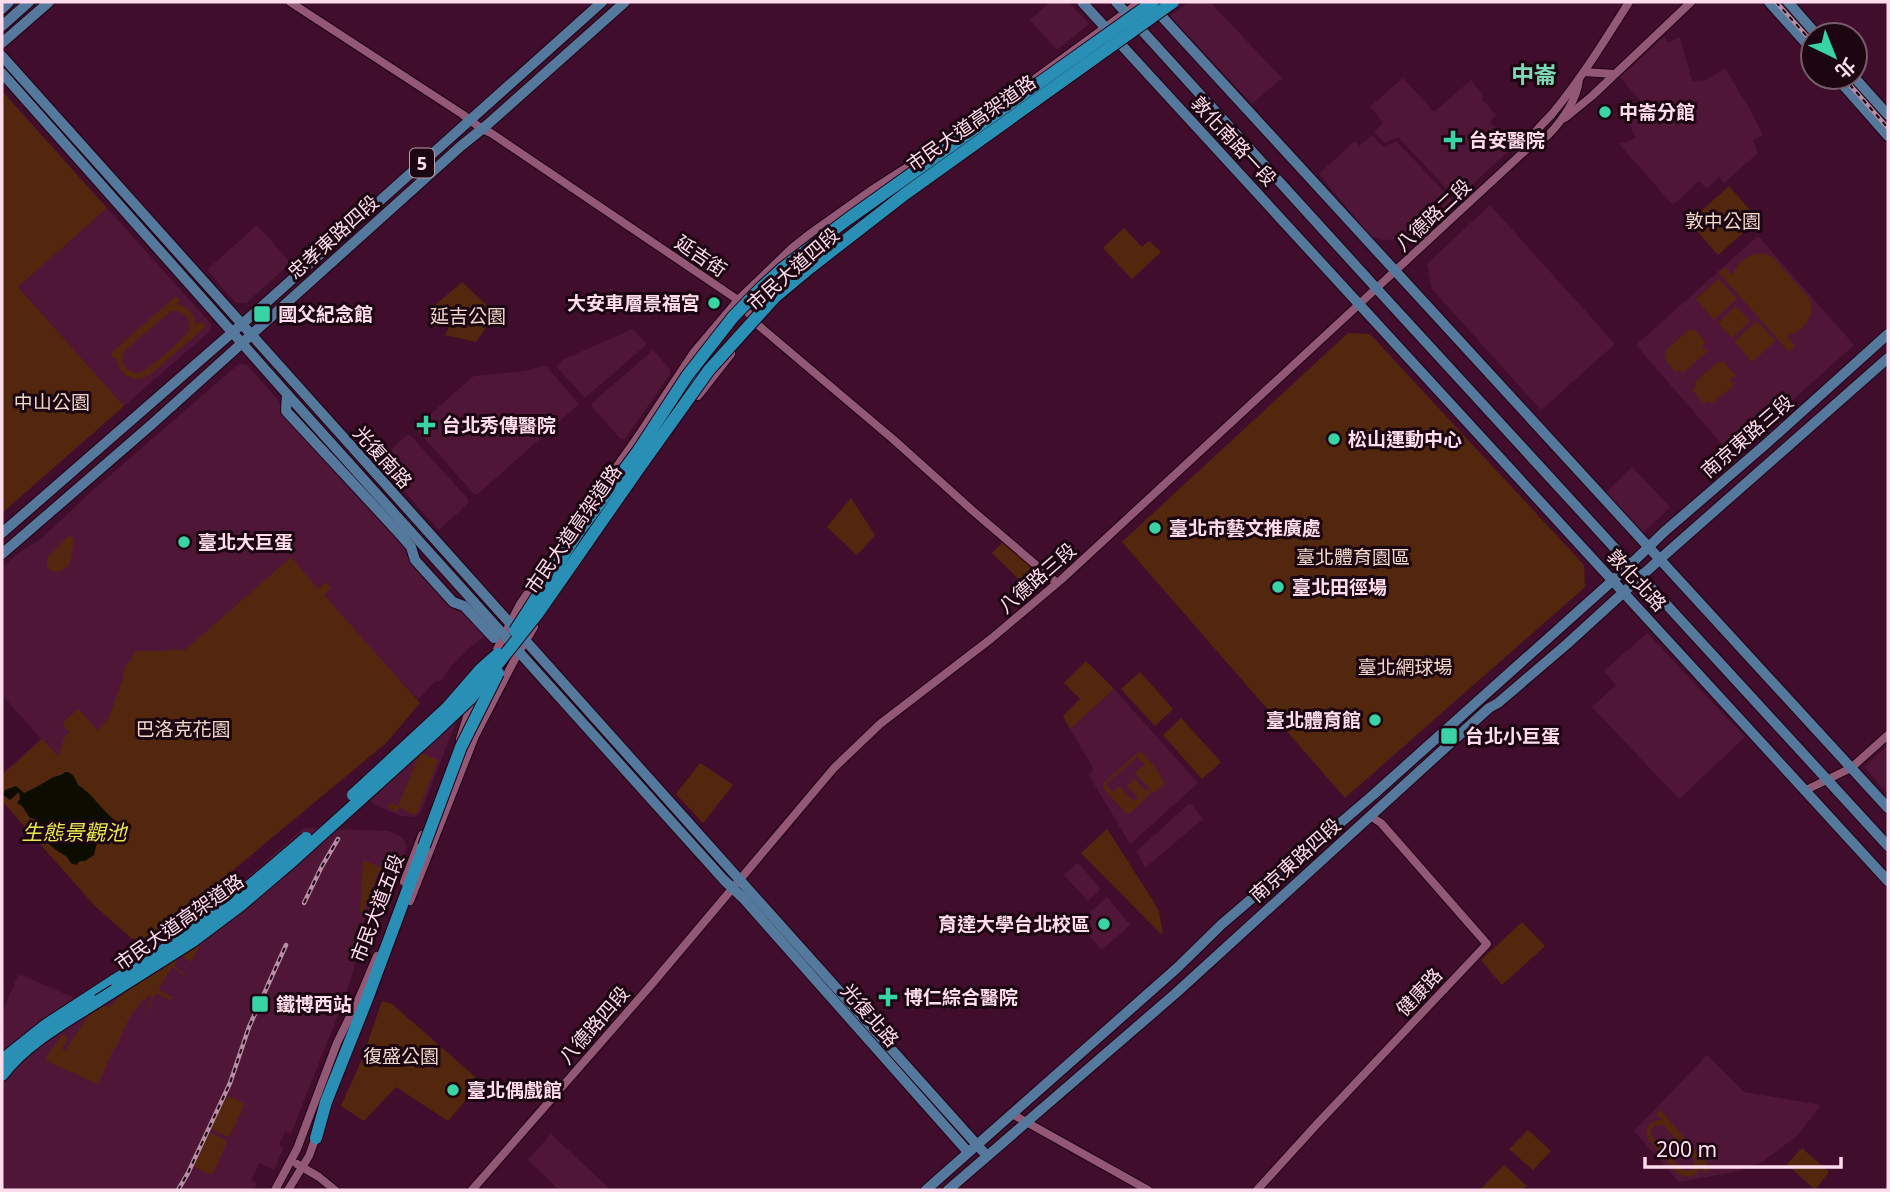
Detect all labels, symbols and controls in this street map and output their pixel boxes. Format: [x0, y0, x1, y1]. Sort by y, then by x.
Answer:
north arrow [1799, 21, 1869, 91]
text: 北 [1830, 52, 1861, 84]
district label: 中崙 [1511, 58, 1557, 90]
street label: 市民大道高架道路 [901, 69, 1041, 177]
street label: 敦化南路一段 [1186, 90, 1282, 192]
place label: 中崙分館 [1619, 99, 1695, 125]
marker: 中崙分館 [1597, 104, 1613, 120]
place label: 台安醫院 [1469, 127, 1545, 153]
marker: 台安醫院 [1443, 130, 1463, 150]
road number: 5 [410, 148, 434, 178]
street label: 八德路二段 [1389, 173, 1477, 257]
street label: 忠孝東路四段 [282, 189, 384, 285]
park label: 敦中公園 [1685, 208, 1761, 234]
street label: 市民大道四段 [741, 222, 845, 316]
street label: 延吉街 [670, 229, 732, 283]
place label: 大安車層景福宮 [567, 290, 700, 316]
marker: 大安車層景福宮 [706, 295, 722, 311]
place label: 國父紀念館 [278, 301, 373, 327]
park label: 延吉公園 [430, 303, 506, 329]
marker: 國父紀念館 [252, 304, 272, 324]
park label: 中山公園 [14, 389, 90, 415]
street label: 南京東路三段 [1695, 389, 1799, 483]
place label: 台北秀傳醫院 [442, 412, 556, 438]
marker: 台北秀傳醫院 [416, 415, 436, 435]
street label: 光復南路 [348, 420, 418, 494]
place label: 松山運動中心 [1348, 426, 1462, 452]
marker: 松山運動中心 [1326, 431, 1342, 447]
street label: 市民大道高架道路 [519, 459, 627, 599]
place label: 臺北市藝文推廣處 [1169, 515, 1321, 541]
marker: 臺北市藝文推廣處 [1147, 520, 1163, 536]
place label: 臺北大巨蛋 [198, 529, 293, 555]
marker: 臺北大巨蛋 [176, 534, 192, 550]
street label: 八德路三段 [993, 537, 1081, 619]
street label: 敦化北路 [1602, 543, 1672, 617]
park label: 臺北體育園區 [1296, 544, 1410, 570]
place label: 臺北田徑場 [1292, 574, 1387, 600]
marker: 臺北田徑場 [1270, 579, 1286, 595]
park label: 臺北網球場 [1357, 654, 1453, 680]
place label: 臺北體育館 [1266, 707, 1361, 733]
marker: 臺北體育館 [1367, 712, 1383, 728]
park label: 巴洛克花園 [135, 716, 231, 742]
place label: 台北小巨蛋 [1465, 723, 1560, 749]
marker: 台北小巨蛋 [1439, 726, 1459, 746]
street label: 南京東路四段 [1244, 812, 1346, 908]
water label: 生態景觀池 [22, 818, 128, 846]
street label: 市民大道五段 [344, 850, 410, 966]
street label: 市民大道高架道路 [109, 868, 249, 976]
place label: 育達大學台北校區 [938, 911, 1090, 937]
marker: 育達大學台北校區 [1096, 916, 1112, 932]
street label: 健康路 [1390, 962, 1448, 1022]
street label: 光復北路 [835, 978, 905, 1052]
street label: 八德路四段 [553, 981, 635, 1069]
place label: 博仁綜合醫院 [904, 984, 1018, 1010]
marker: 博仁綜合醫院 [878, 987, 898, 1007]
place label: 鐵博西站 [276, 991, 352, 1017]
marker: 鐵博西站 [250, 994, 270, 1014]
park label: 復盛公園 [363, 1043, 439, 1069]
place label: 臺北偶戲館 [467, 1077, 562, 1103]
marker: 臺北偶戲館 [445, 1082, 461, 1098]
scale bar [1645, 1126, 1841, 1170]
text: 200 m [1656, 1135, 1717, 1163]

